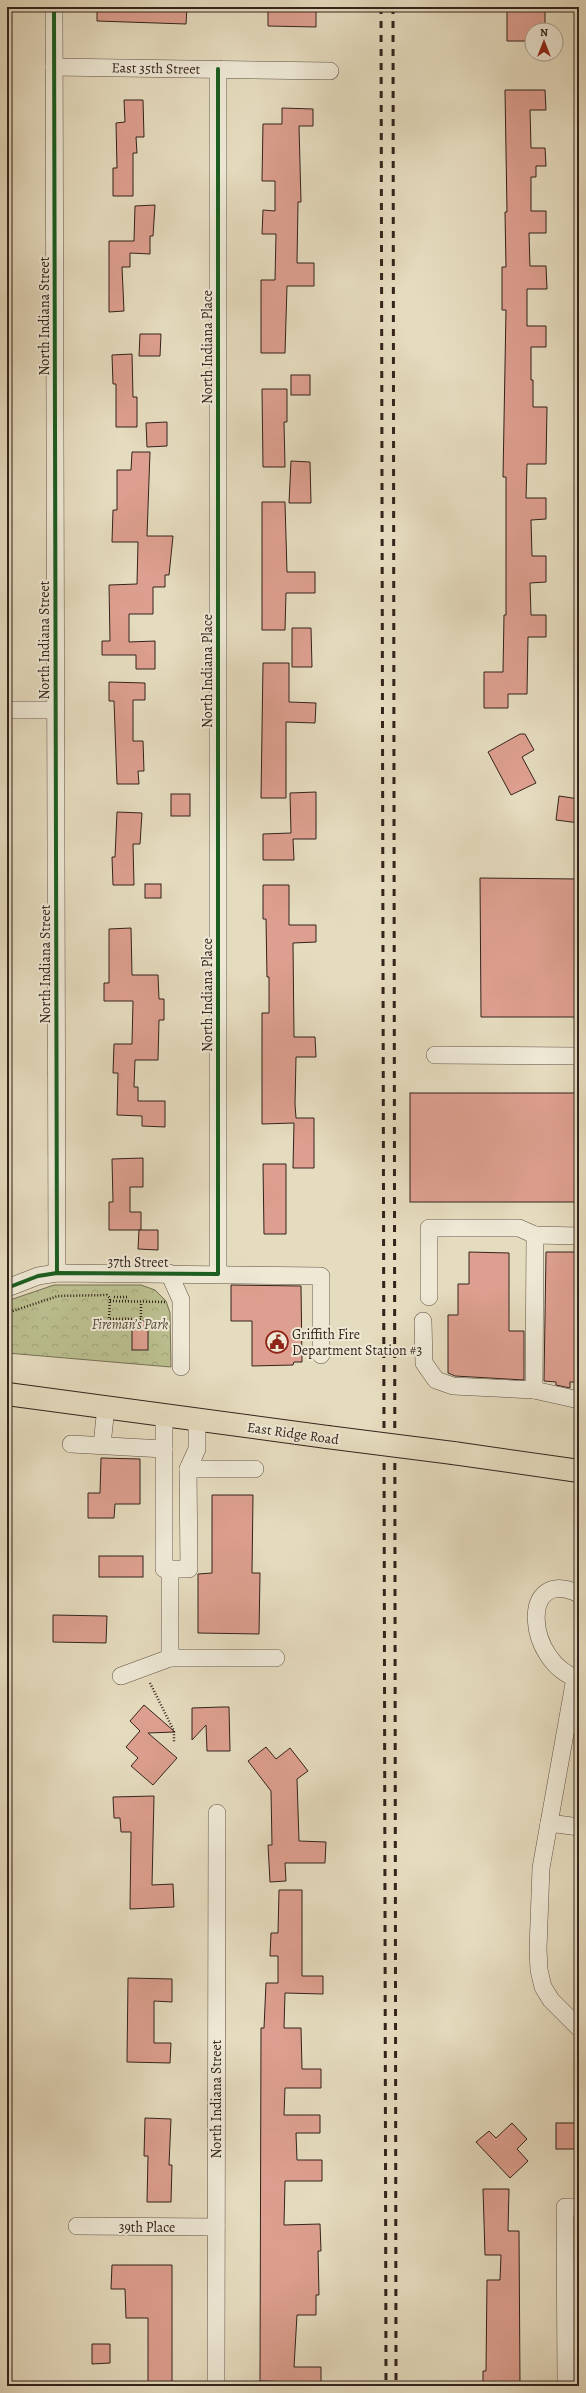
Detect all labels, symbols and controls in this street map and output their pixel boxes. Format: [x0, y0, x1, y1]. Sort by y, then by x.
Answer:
north arrow [524, 22, 564, 62]
text: N [540, 25, 548, 40]
street label: East 35th Street [111, 58, 201, 79]
street label: North Indiana Street [35, 256, 54, 375]
street label: North Indiana Place [198, 290, 217, 404]
street label: North Indiana Street [35, 580, 54, 699]
street label: North Indiana Place [198, 614, 217, 728]
street label: North Indiana Street [36, 904, 55, 1023]
street label: North Indiana Place [198, 938, 217, 1052]
street label: 37th Street [108, 1253, 169, 1272]
park label: Fireman’s Park [92, 1315, 168, 1334]
place label: Griffith Fire Department Station #3 [292, 1325, 423, 1360]
public building icon: Griffith Fire Department Station #3 [264, 1329, 290, 1355]
street label: East Ridge Road [246, 1418, 341, 1449]
street label: North Indiana Street [207, 2039, 226, 2158]
street label: 39th Place [119, 2218, 175, 2237]

